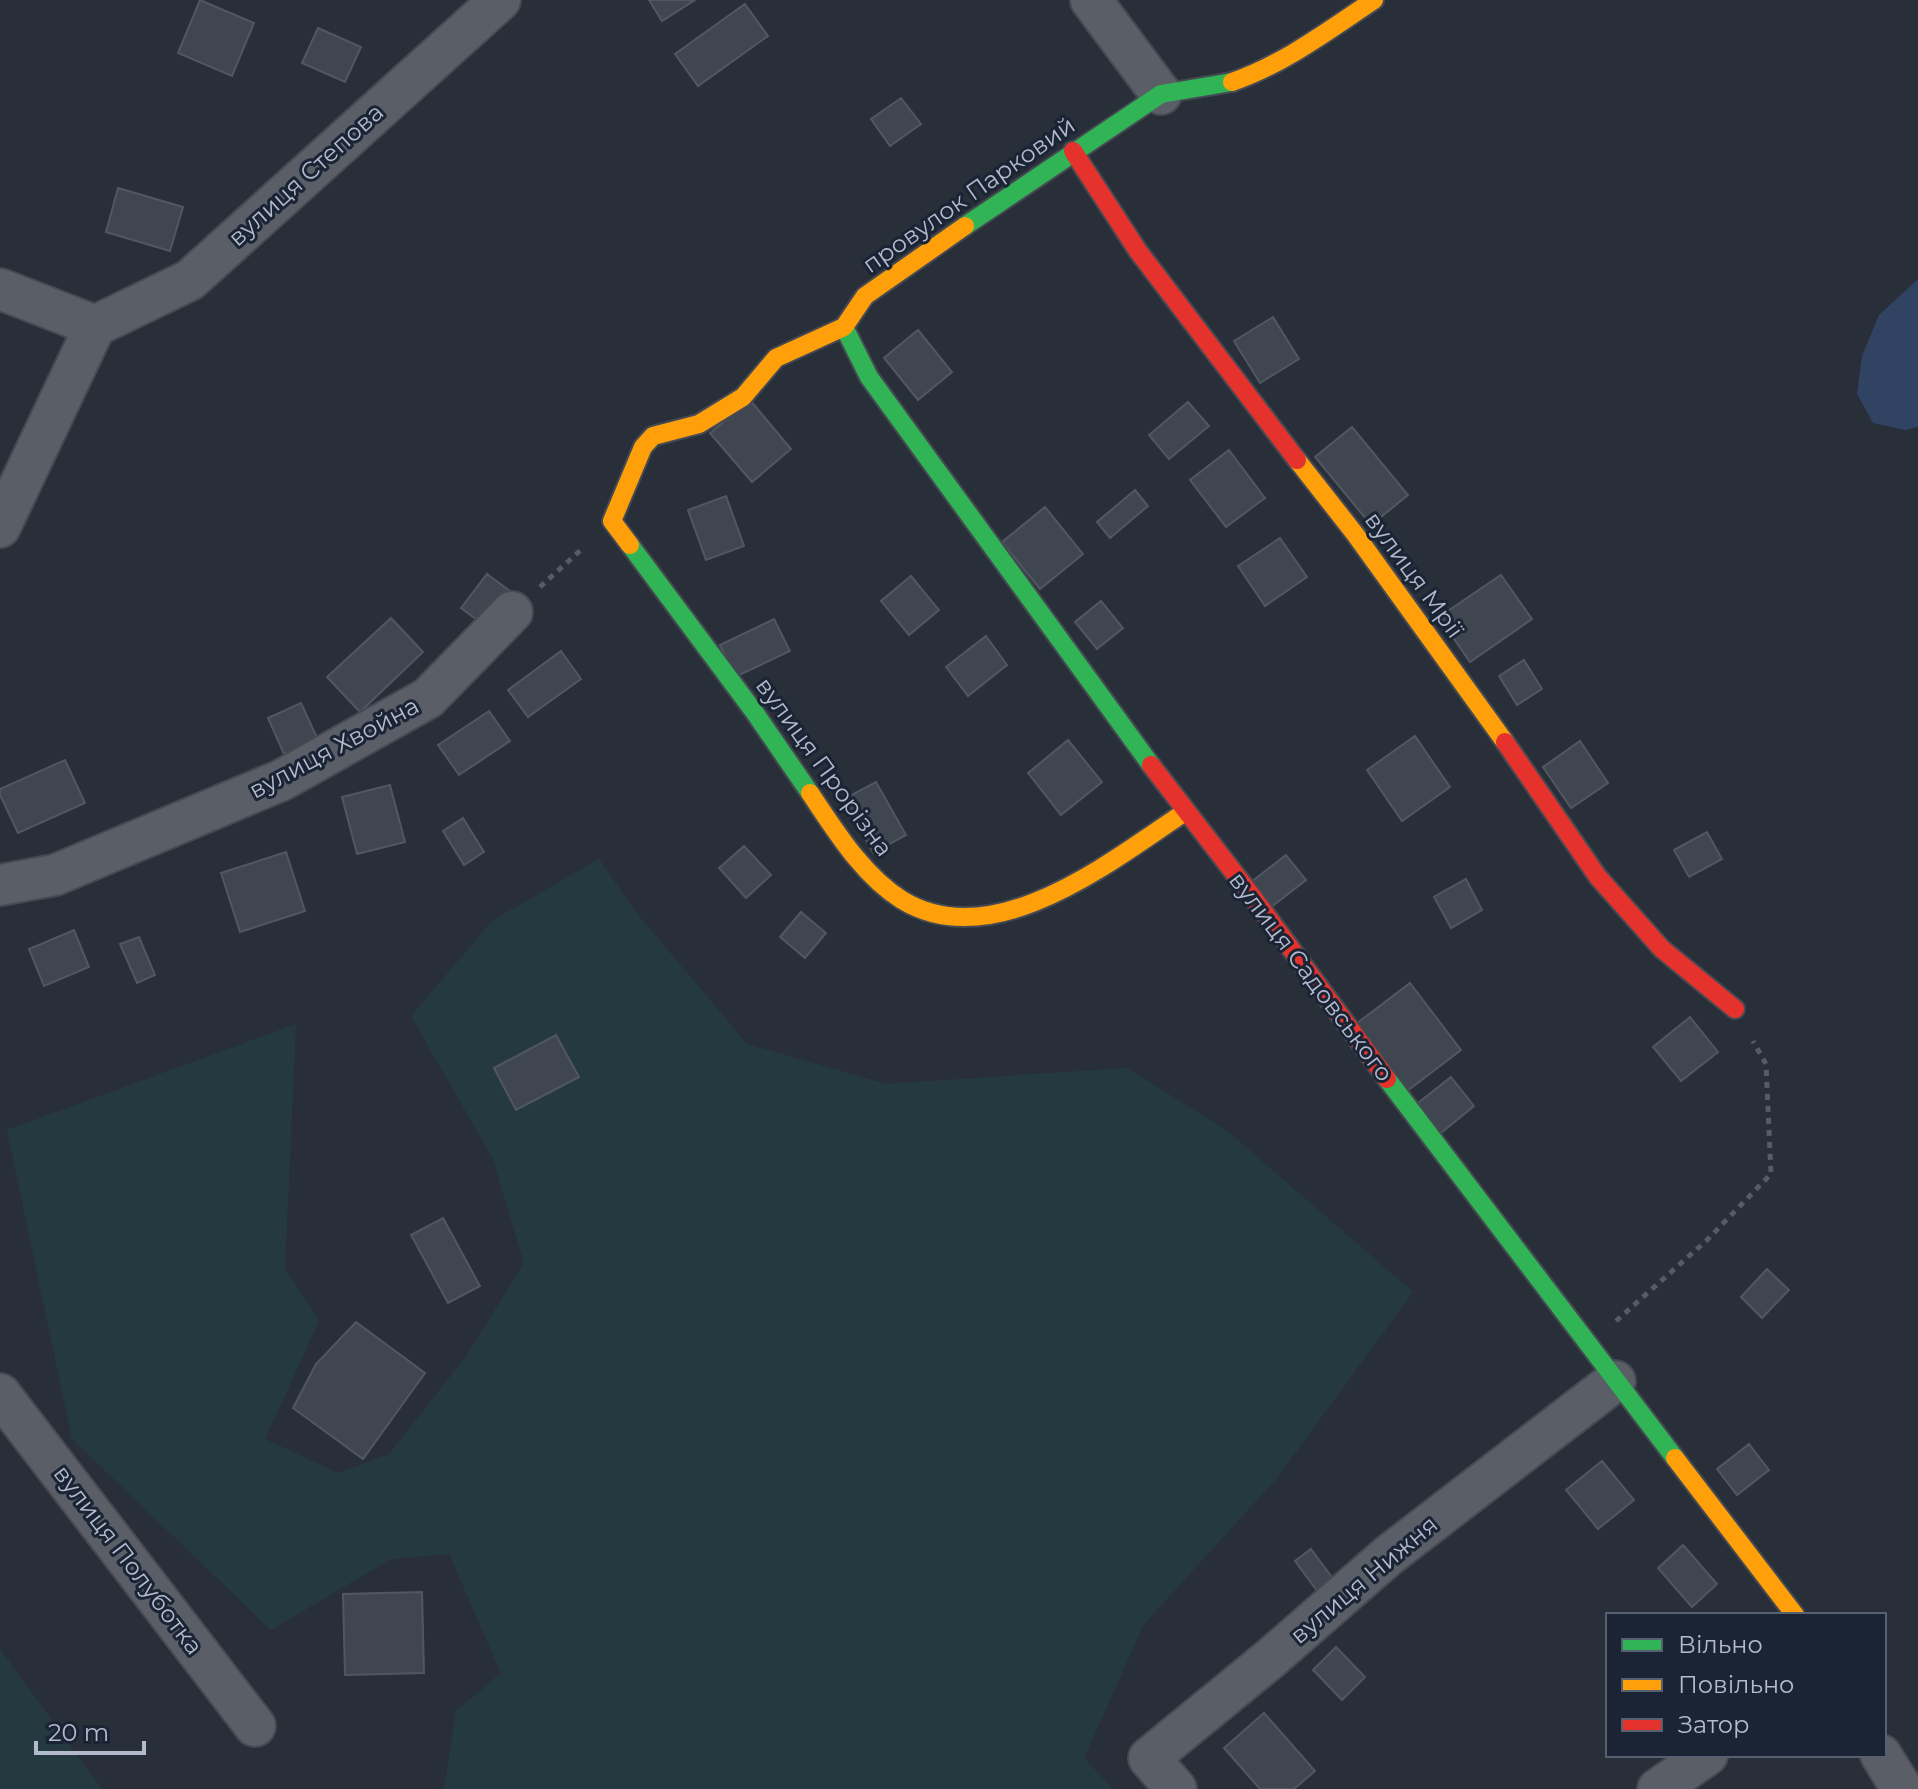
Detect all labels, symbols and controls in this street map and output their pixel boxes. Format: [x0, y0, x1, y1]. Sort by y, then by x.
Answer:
street label: вулиця Степова [222, 97, 389, 252]
street label: провулок Парковий [857, 110, 1081, 279]
street label: вулиця Мрії [1359, 506, 1470, 643]
street label: вулиця Прорізна [750, 672, 899, 862]
street label: вулиця Хвойна [244, 691, 424, 805]
street label: вулиця Садовського [1223, 866, 1400, 1087]
street label: вулиця Полуботка [48, 1459, 209, 1660]
street label: вулиця Нижня [1284, 1510, 1443, 1650]
legend [1606, 1613, 1886, 1757]
text: Вільно [1678, 1630, 1763, 1659]
text: Повільно [1678, 1670, 1794, 1699]
scale bar [36, 1705, 144, 1755]
text: Затор [1678, 1710, 1749, 1739]
text: 20 m [48, 1718, 109, 1747]

